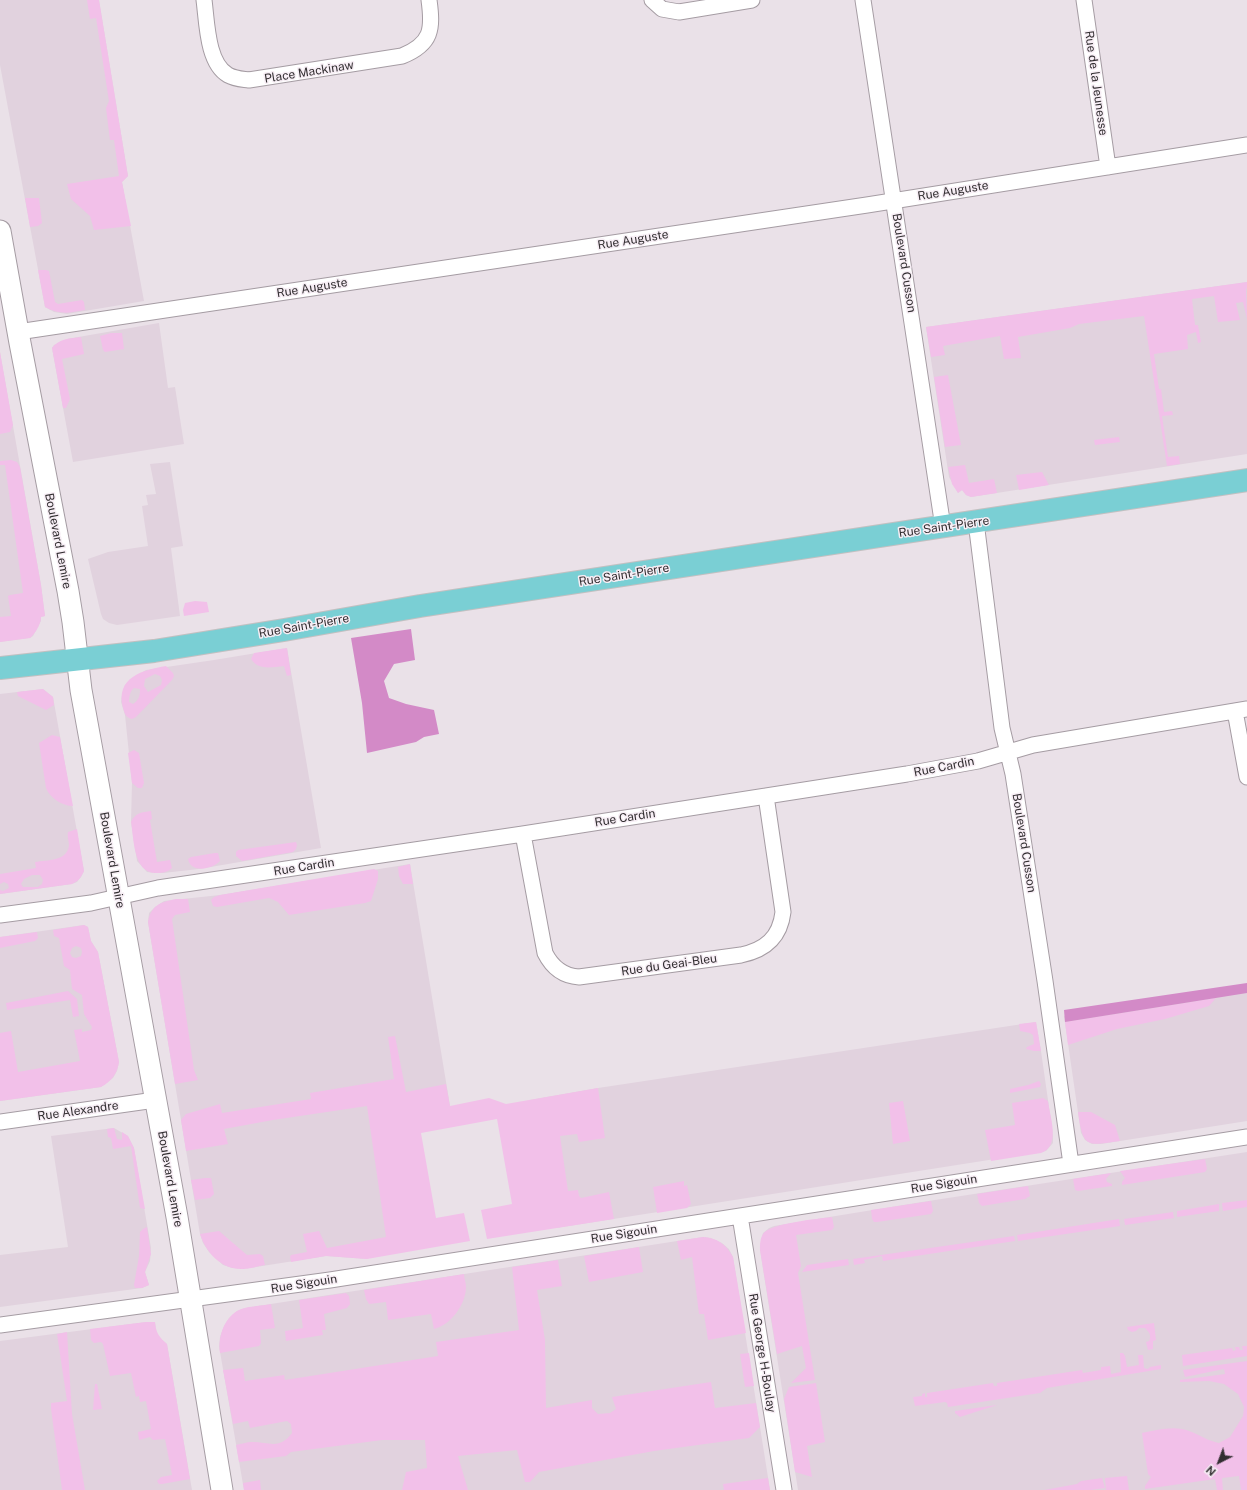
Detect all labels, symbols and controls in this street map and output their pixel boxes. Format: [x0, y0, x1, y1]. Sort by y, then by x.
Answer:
street label: Rue de la Jeunesse [1082, 30, 1110, 136]
street label: Place Mackinaw [263, 58, 355, 86]
street label: Rue Auguste [917, 178, 989, 204]
street label: Boulevard Cusson [889, 212, 919, 314]
street label: Rue Auguste [597, 227, 669, 253]
street label: Rue Auguste [276, 275, 348, 301]
street label: Boulevard Lemire [42, 492, 74, 590]
street label: Rue Saint-Pierre [898, 514, 990, 540]
street label: Rue Saint-Pierre [578, 561, 670, 589]
street label: Rue Saint-Pierre [258, 611, 350, 641]
street label: Rue Cardin [913, 754, 975, 780]
street label: Boulevard Cusson [1009, 792, 1039, 894]
street label: Rue Cardin [594, 806, 656, 830]
street label: Boulevard Lemire [96, 811, 128, 909]
street label: Rue Cardin [273, 855, 335, 879]
street label: Rue du Geai-Bleu [620, 951, 718, 979]
street label: Rue Alexandre [37, 1098, 119, 1124]
street label: Boulevard Lemire [154, 1130, 186, 1228]
street label: Rue Sigouin [910, 1172, 978, 1196]
street label: Rue Sigouin [590, 1222, 658, 1246]
street label: Rue Sigouin [270, 1272, 338, 1296]
street label: Rue George H-Boulay [745, 1292, 779, 1414]
north arrow [1199, 1442, 1239, 1482]
text: N [1204, 1464, 1218, 1478]

